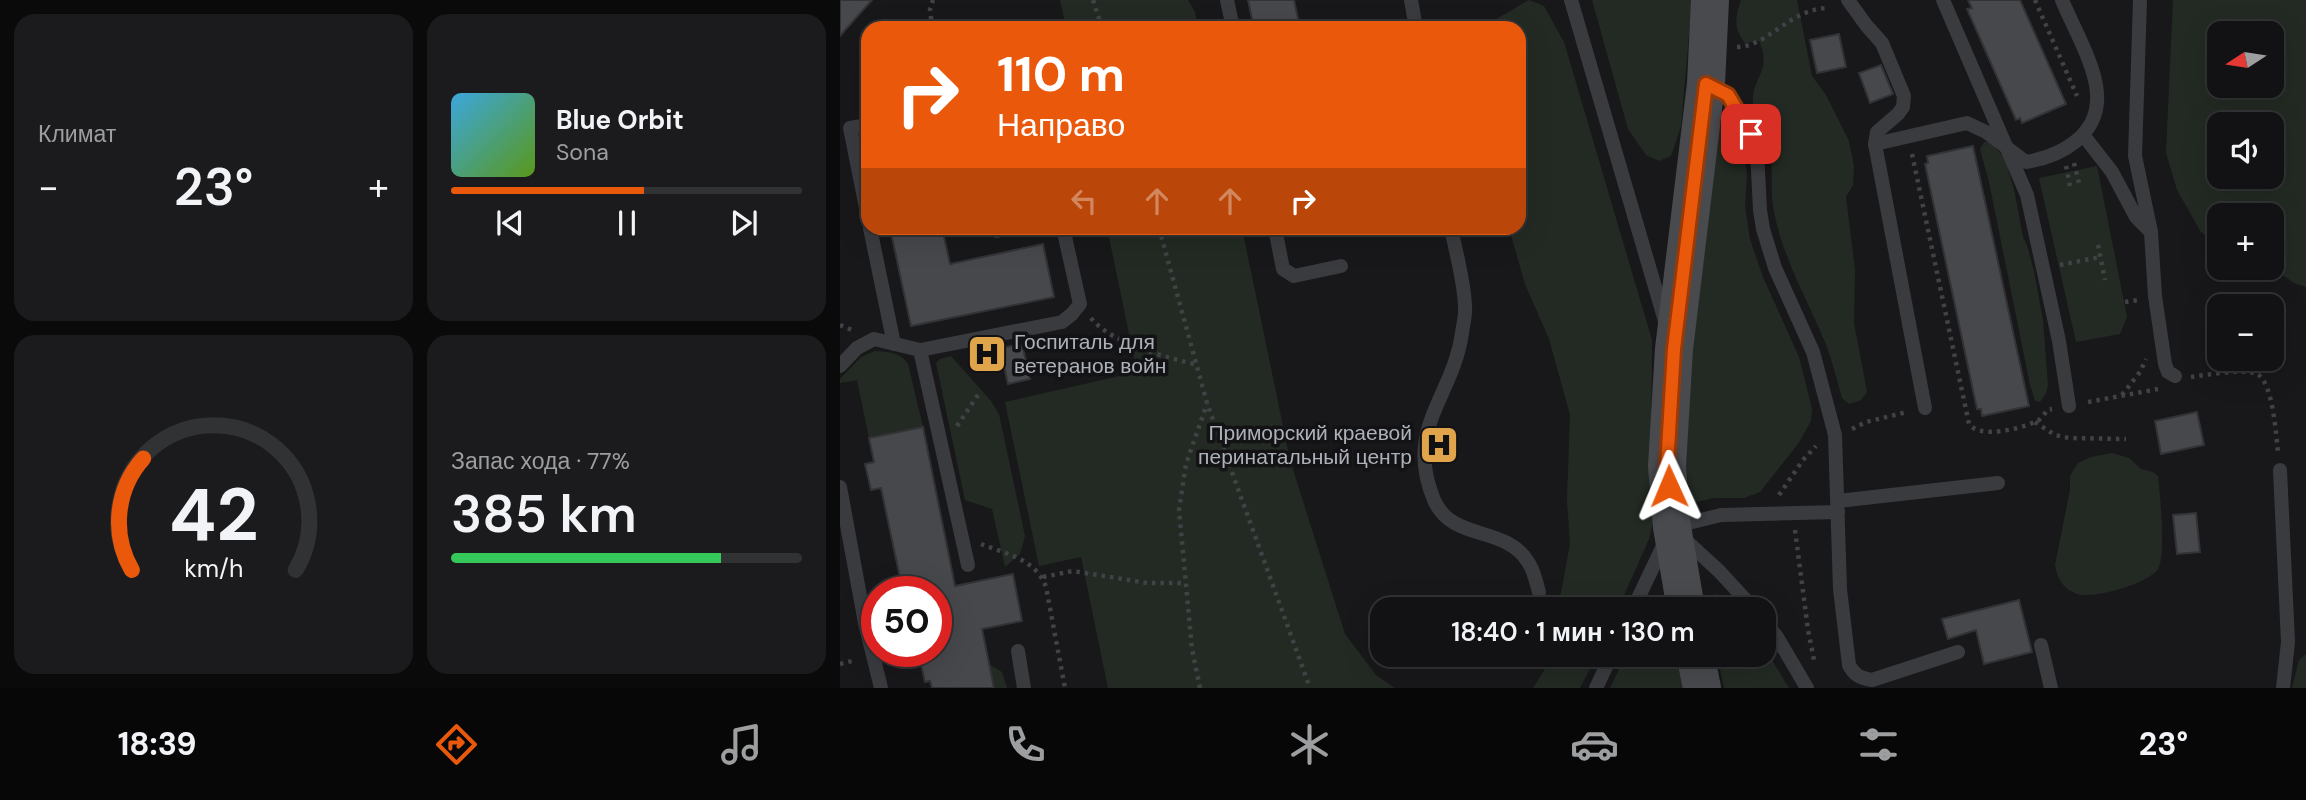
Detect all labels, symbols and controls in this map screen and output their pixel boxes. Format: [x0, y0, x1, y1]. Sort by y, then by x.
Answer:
north arrow [2207, 21, 2284, 98]
map controls [2207, 21, 2284, 371]
text: 110 m [997, 42, 1125, 106]
icon: right [882, 49, 973, 140]
text: Blue Orbit [556, 103, 684, 137]
text: Направо [997, 104, 1125, 146]
pin [1721, 104, 1781, 164]
button: sound [2207, 112, 2284, 189]
icon: arrive [1732, 115, 1770, 153]
text: Климат [38, 119, 116, 149]
text: Sona [556, 137, 609, 167]
text: 23° [174, 153, 253, 221]
text: − [38, 162, 59, 212]
text: + [368, 162, 389, 212]
icon: left [1065, 182, 1103, 220]
icon: ahead [1138, 182, 1176, 220]
icon: ahead [1211, 182, 1249, 220]
icon: right [1284, 182, 1322, 220]
button: + [2207, 203, 2284, 280]
icon: previous [491, 204, 529, 242]
icon: pause [608, 204, 646, 242]
icon: next [725, 204, 763, 242]
button: − [2207, 294, 2284, 371]
place label: Госпиталь для ветеранов войн [1014, 328, 1166, 380]
hospital icon: Госпиталь для ветеранов войн [966, 333, 1008, 375]
place label: Приморский краевой перинатальный центр [1198, 419, 1412, 471]
hospital icon: Приморский краевой перинатальный центр [1418, 424, 1460, 466]
text: Запас хода · 77% [451, 446, 630, 476]
position arrow [1632, 449, 1706, 523]
text: 42 [169, 469, 258, 564]
text: 385 km [451, 480, 637, 548]
text: km/h [184, 552, 243, 585]
speed limit sign: 50 [861, 576, 952, 667]
text: 18:40 · 1 мин · 130 m [1451, 615, 1695, 649]
icon: directions [432, 720, 481, 769]
icon: music [717, 720, 766, 769]
icon: phone [1001, 720, 1050, 769]
icon: climate [1285, 720, 1334, 769]
icon: car [1570, 720, 1619, 769]
icon: filters [1854, 720, 1903, 769]
text: 18:39 [118, 723, 197, 765]
text: 23° [2139, 723, 2188, 765]

